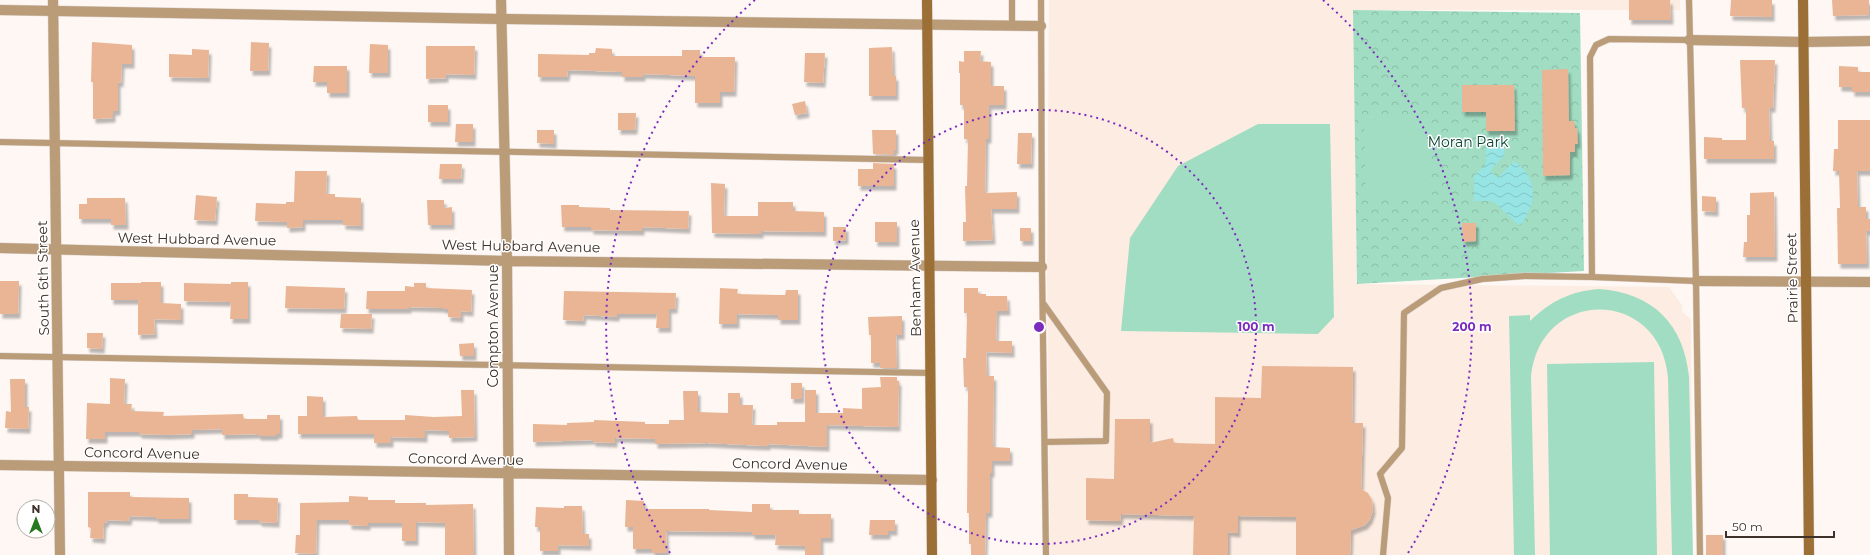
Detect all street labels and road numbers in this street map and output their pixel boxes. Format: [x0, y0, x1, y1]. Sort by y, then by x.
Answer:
street label: Benham Avenue [905, 219, 925, 337]
street label: South 6th Street [33, 220, 53, 336]
street label: West Hubbard Avenue [117, 229, 277, 249]
street label: Prairie Street [1782, 232, 1802, 323]
street label: West Hubbard Avenue [441, 236, 601, 256]
street label: Compton Avenue [484, 265, 502, 387]
street label: Concord Avenue [84, 443, 200, 463]
street label: Concord Avenue [408, 449, 524, 469]
street label: Concord Avenue [732, 454, 848, 474]

